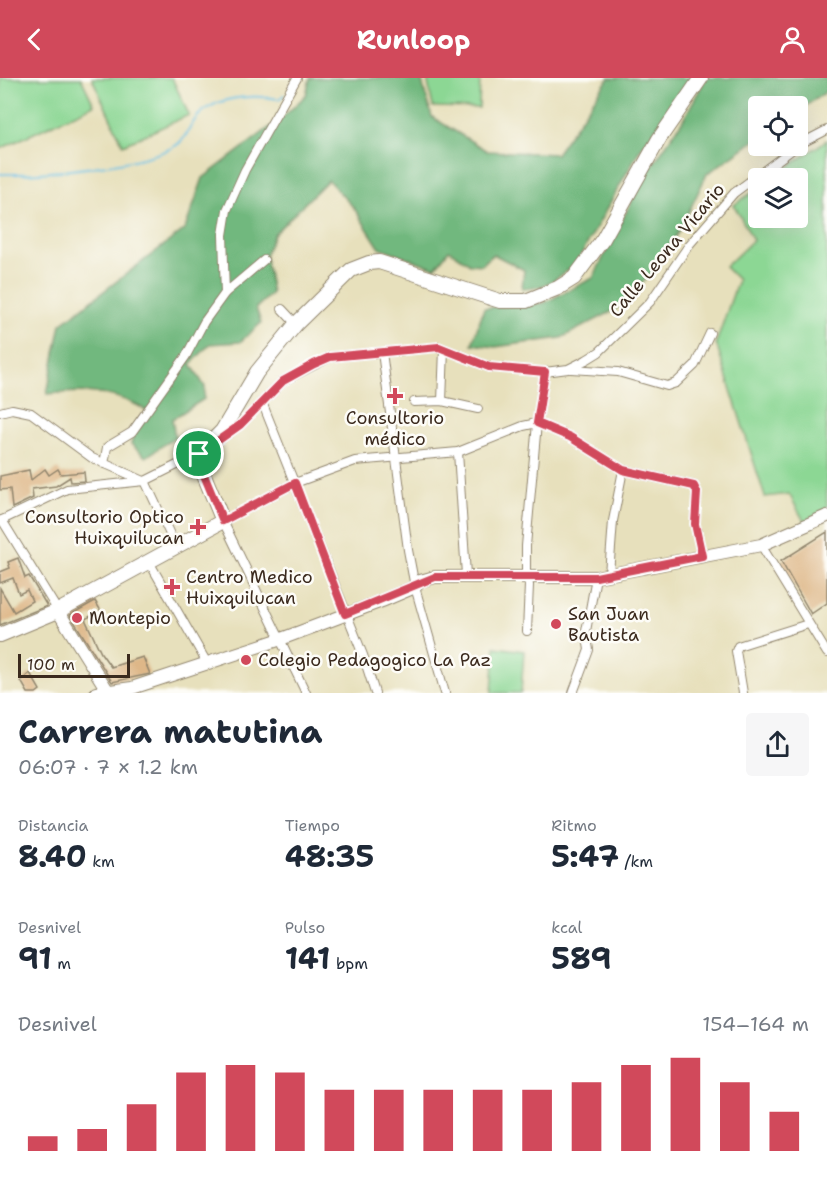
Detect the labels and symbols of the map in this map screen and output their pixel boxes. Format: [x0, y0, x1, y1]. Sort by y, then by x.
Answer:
street label: Calle Leona Vicario [604, 178, 730, 322]
marker: Consultorio médico [386, 387, 404, 405]
place label: Consultorio médico [346, 406, 444, 451]
pin [173, 428, 224, 479]
place label: Consultorio Optico Huixquilucan [25, 505, 184, 550]
marker: Consultorio Optico Huixquilucan [189, 518, 207, 536]
place label: Centro Medico Huixquilucan [186, 565, 313, 610]
marker: Centro Medico Huixquilucan [163, 578, 181, 596]
place label: San Juan Bautista [568, 602, 649, 647]
place label: Montepio [89, 606, 171, 630]
marker: Montepio [70, 611, 84, 625]
marker: San Juan Bautista [549, 617, 563, 631]
place label: Colegio Pedagogico La Paz [258, 648, 491, 672]
scale bar [18, 651, 130, 678]
marker: Colegio Pedagogico La Paz [239, 653, 253, 667]

